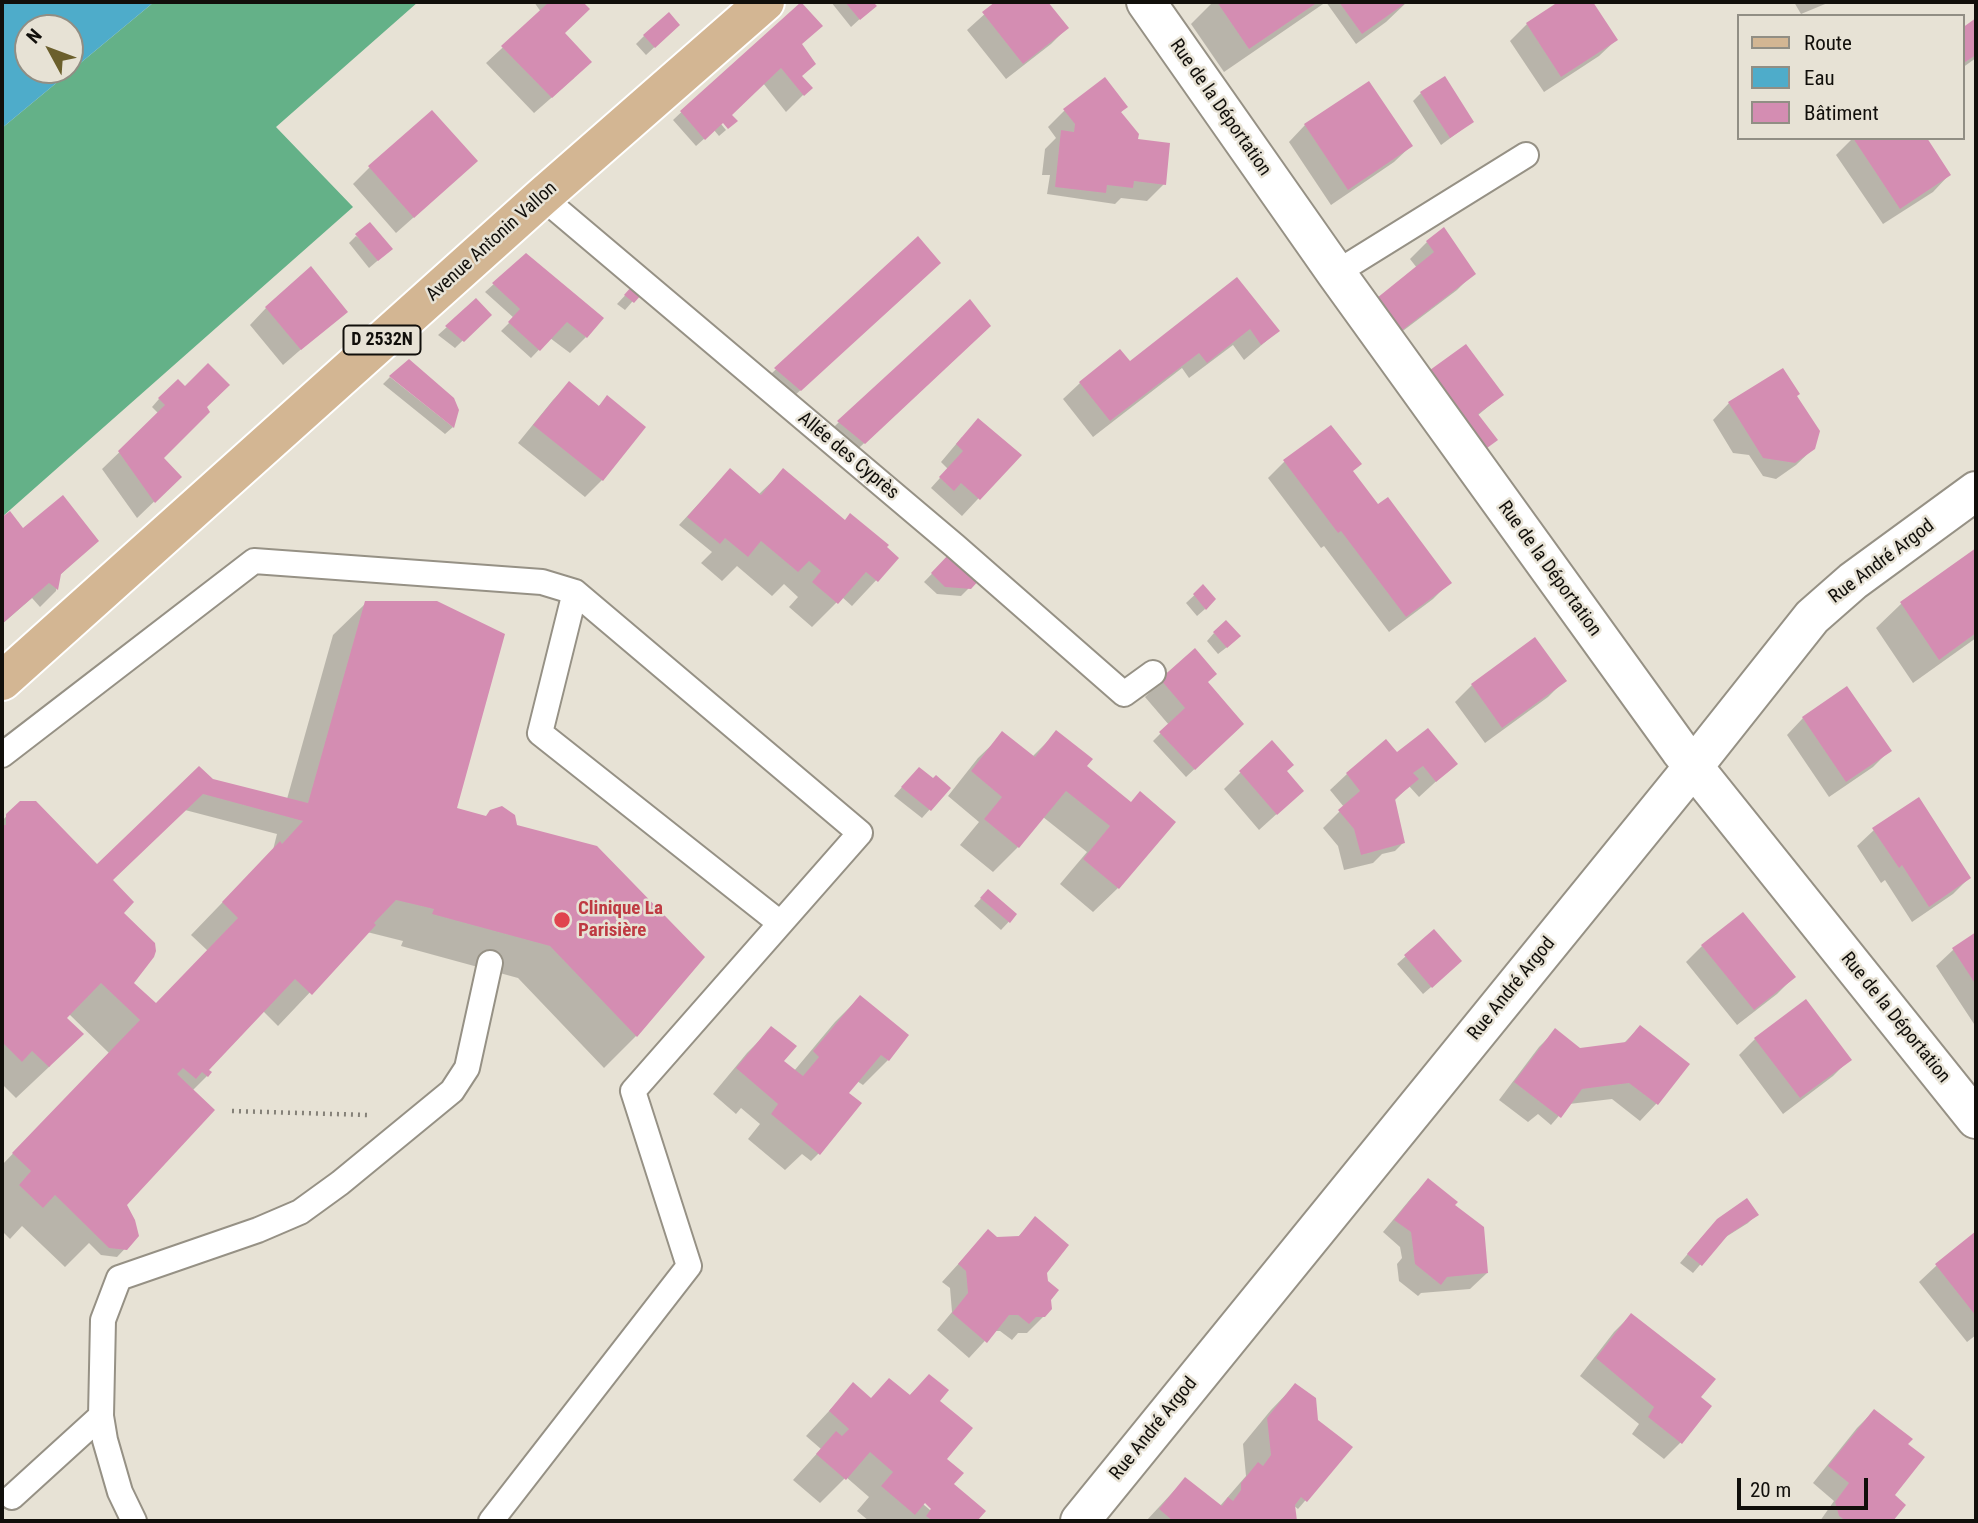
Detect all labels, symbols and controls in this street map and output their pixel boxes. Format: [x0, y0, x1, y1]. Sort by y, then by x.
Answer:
north arrow [14, 14, 84, 84]
legend [1736, 14, 1964, 140]
text: N [22, 24, 47, 48]
text: Route [1804, 31, 1852, 55]
street label: Rue de la Déportation [1164, 35, 1276, 181]
text: Eau [1804, 66, 1835, 90]
text: Bâtiment [1804, 101, 1879, 125]
street label: Avenue Antonin Vallon [422, 177, 562, 307]
road number: D 2532N [344, 326, 420, 354]
street label: Allée des Cyprès [793, 407, 903, 505]
street label: Rue de la Déportation [1492, 497, 1606, 641]
street label: Rue André Argod [1825, 515, 1939, 609]
place label: Clinique La Parisière [578, 898, 663, 942]
marker: Clinique La Parisière [552, 910, 572, 930]
street label: Rue André Argod [1464, 933, 1560, 1045]
street label: Rue de la Déportation [1835, 948, 1955, 1088]
street label: Rue André Argod [1106, 1373, 1202, 1485]
scale bar [1740, 1464, 1871, 1508]
text: 20 m [1750, 1478, 1791, 1502]

